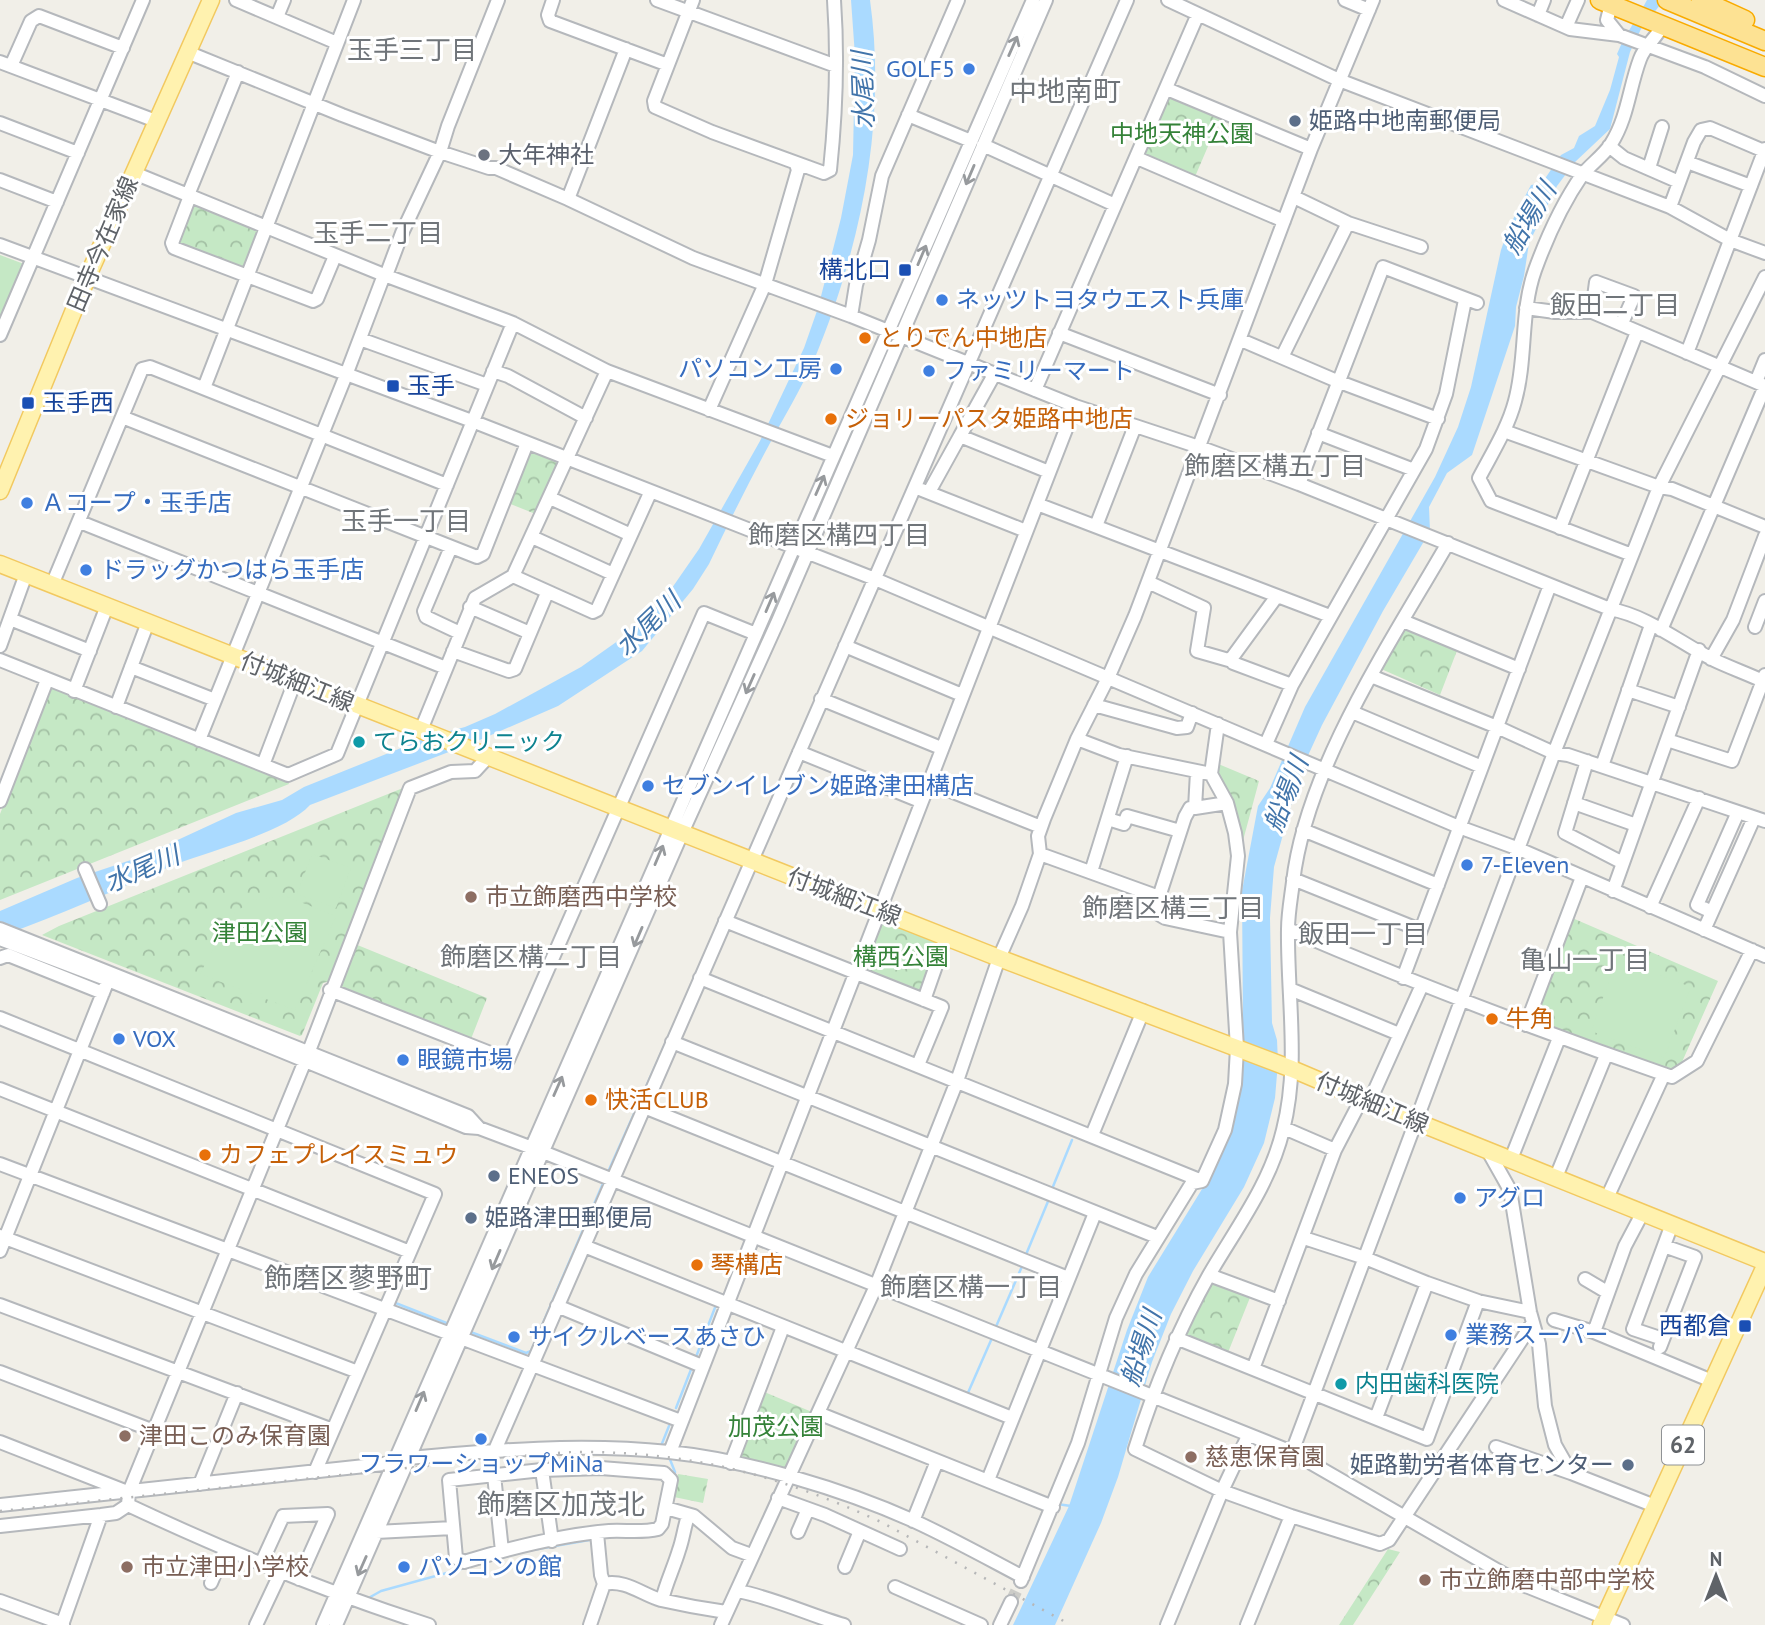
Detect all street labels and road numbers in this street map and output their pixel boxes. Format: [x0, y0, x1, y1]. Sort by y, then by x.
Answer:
street label: 田寺今在家線 [60, 171, 145, 316]
street label: 付城細江線 [236, 645, 359, 718]
street label: 付城細江線 [783, 861, 906, 933]
street label: 付城細江線 [1311, 1065, 1433, 1140]
road number: 62 [1662, 1426, 1704, 1464]

